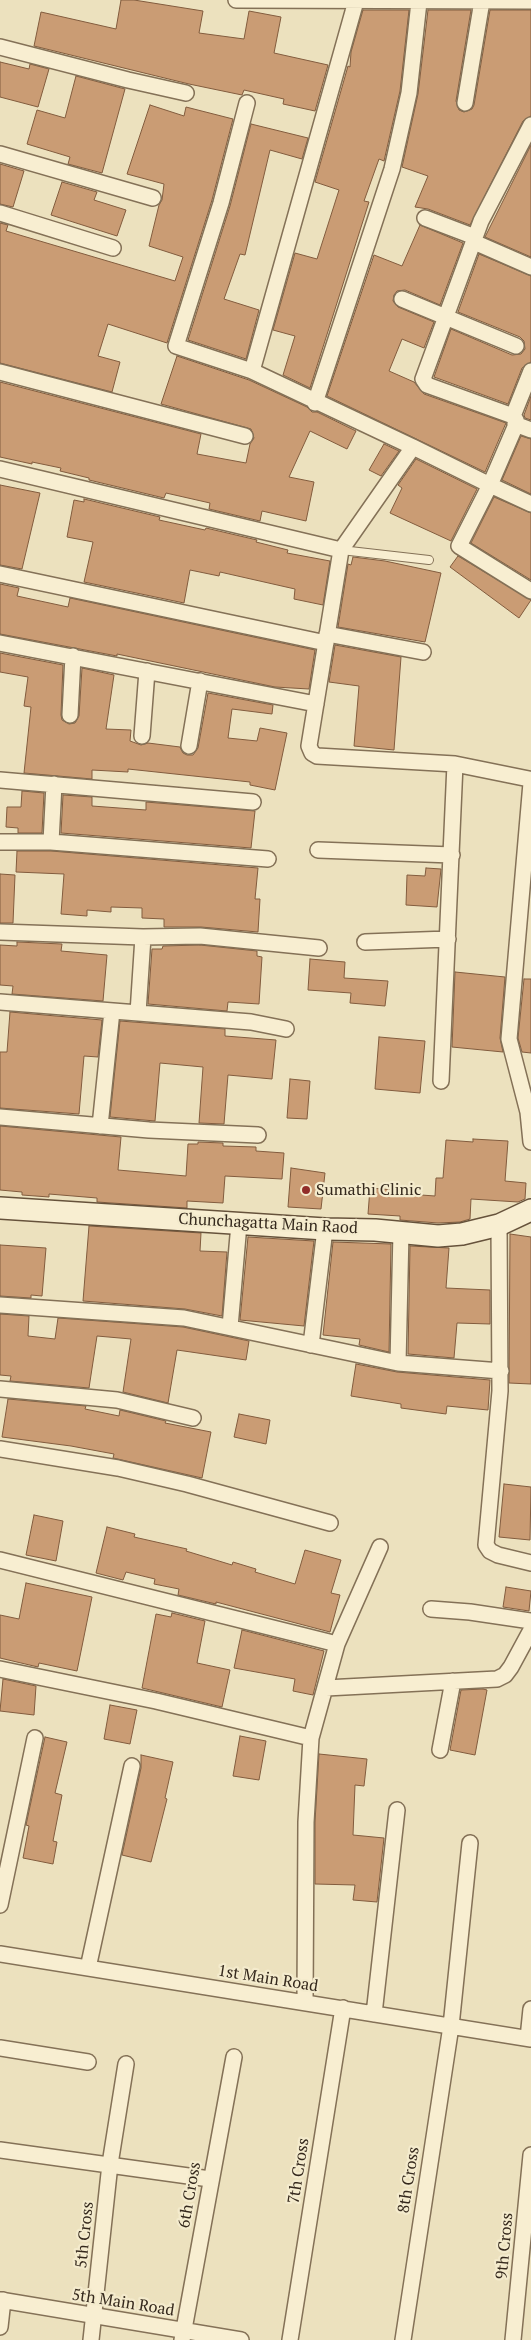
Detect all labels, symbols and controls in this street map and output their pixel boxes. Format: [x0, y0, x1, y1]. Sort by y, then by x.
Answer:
place label: Sumathi Clinic [316, 1180, 421, 1200]
marker: Sumathi Clinic [300, 1184, 312, 1196]
street label: Chunchagatta Main Raod [178, 1210, 358, 1238]
street label: 1st Main Road [217, 1962, 319, 1996]
street label: 7th Cross [284, 2137, 314, 2205]
street label: 8th Cross [394, 2145, 424, 2215]
street label: 6th Cross [175, 2160, 205, 2230]
street label: 5th Cross [72, 2201, 98, 2269]
street label: 9th Cross [493, 2212, 517, 2280]
street label: 5th Main Road [70, 2285, 176, 2321]

